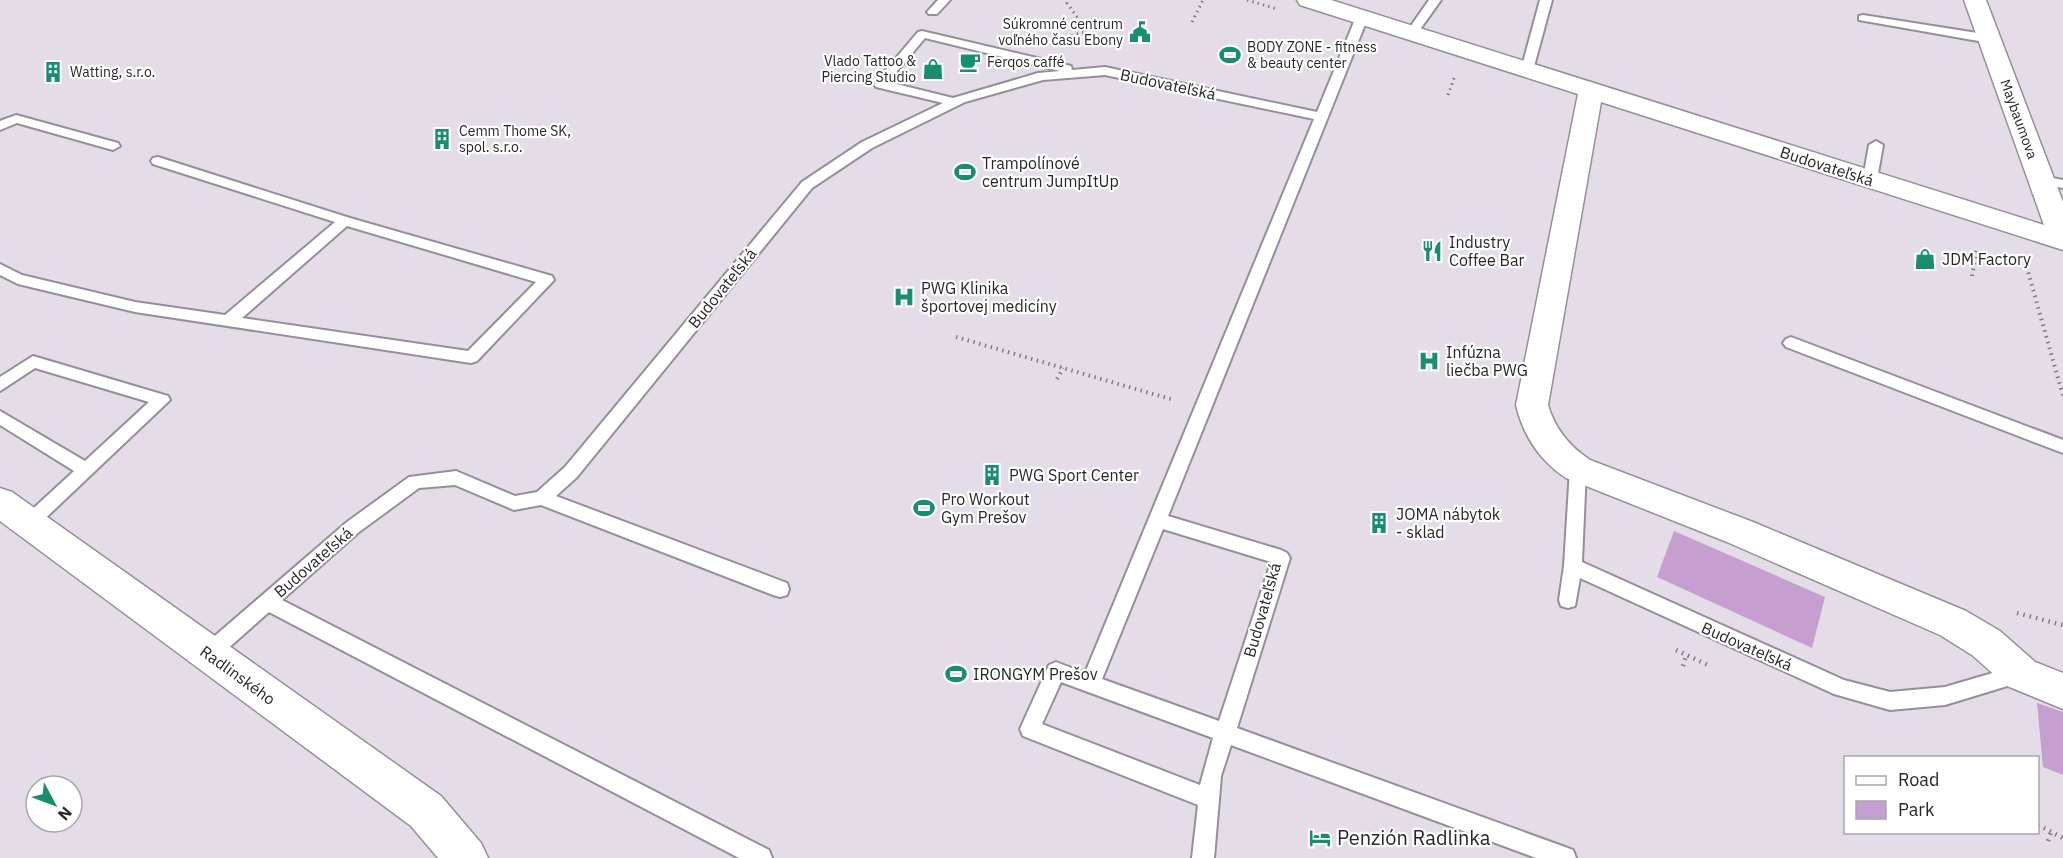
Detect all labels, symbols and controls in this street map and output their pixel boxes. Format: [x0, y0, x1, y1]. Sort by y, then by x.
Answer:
place label: Súkromné centrum voľného času Ebony [998, 15, 1123, 49]
public building icon: Súkromné centrum voľného času Ebony [1128, 20, 1152, 44]
place label: BODY ZONE - fitness & beauty center [1247, 38, 1377, 72]
sports icon: BODY ZONE - fitness & beauty center [1218, 43, 1242, 67]
cafe icon: Ferqos caffé [958, 50, 982, 74]
place label: Vlado Tattoo & Piercing Studio [822, 52, 916, 86]
place label: Ferqos caffé [987, 53, 1065, 71]
shop icon: Vlado Tattoo & Piercing Studio [921, 57, 945, 81]
building icon: Watting, s.r.o. [41, 60, 65, 84]
place label: Watting, s.r.o. [70, 63, 155, 81]
street label: Budovateľská [1118, 64, 1218, 104]
street label: Maybaumova [1996, 77, 2042, 162]
place label: Cemm Thome SK, spol. s.r.o. [459, 122, 571, 156]
building icon: Cemm Thome SK, spol. s.r.o. [430, 127, 454, 151]
street label: Budovateľská [1778, 141, 1877, 191]
place label: Trampolínové centrum JumpItUp [982, 153, 1119, 191]
sports icon: Trampolínové centrum JumpItUp [953, 160, 977, 184]
place label: Industry Coffee Bar [1449, 232, 1524, 270]
restaurant icon: Industry Coffee Bar [1420, 239, 1444, 263]
street label: Budovateľská [684, 244, 761, 332]
shop icon: JDM Factory [1913, 247, 1937, 271]
place label: JDM Factory [1942, 249, 2031, 269]
place label: PWG Klinika športovej medicíny [921, 278, 1057, 316]
hospital icon: PWG Klinika športovej medicíny [892, 285, 916, 309]
place label: Infúzna liečba PWG [1446, 342, 1528, 380]
hospital icon: Infúzna liečba PWG [1417, 349, 1441, 373]
building icon: PWG Sport Center [980, 463, 1004, 487]
place label: PWG Sport Center [1009, 465, 1139, 485]
place label: Pro Workout Gym Prešov [941, 489, 1030, 527]
sports icon: Pro Workout Gym Prešov [912, 496, 936, 520]
place label: JOMA nábytok - sklad [1396, 504, 1501, 542]
building icon: JOMA nábytok - sklad [1367, 511, 1391, 535]
street label: Budovateľská [270, 522, 357, 601]
street label: Budovateľská [1239, 560, 1285, 660]
street label: Budovateľská [1698, 617, 1796, 675]
street label: Radlinského [196, 641, 280, 709]
sports icon: IRONGYM Prešov [944, 662, 968, 686]
place label: IRONGYM Prešov [973, 664, 1098, 684]
legend [1844, 756, 2039, 834]
text: Road [1898, 768, 1939, 791]
north arrow [24, 774, 84, 834]
text: Park [1898, 798, 1935, 821]
text: N [54, 803, 77, 825]
place label: Penzión Radlinka [1337, 824, 1491, 851]
hotel icon: Penzión Radlinka [1308, 826, 1332, 850]

